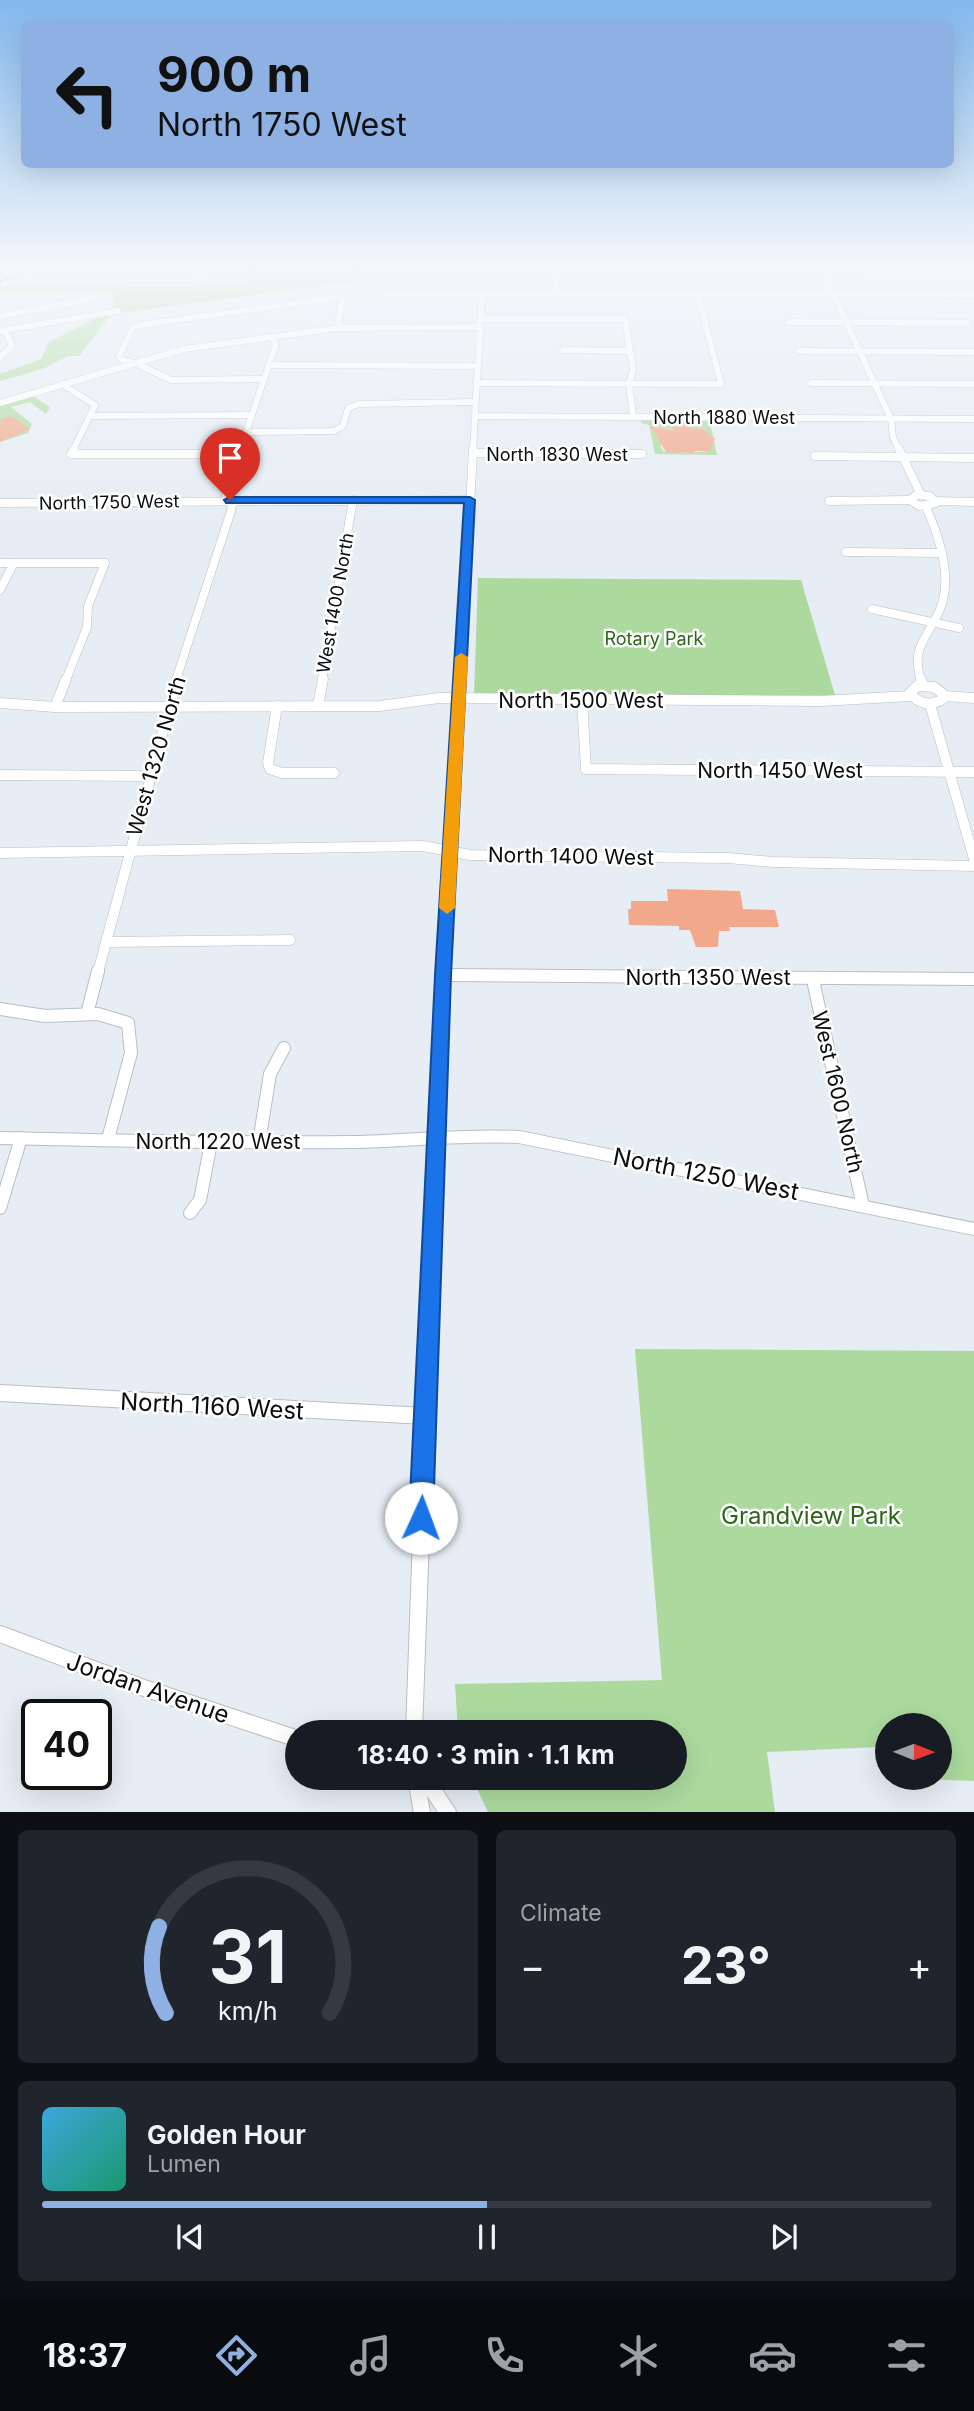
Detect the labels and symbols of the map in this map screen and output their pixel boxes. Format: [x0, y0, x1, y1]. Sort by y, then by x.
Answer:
street label: North 1880 West [653, 407, 795, 428]
pin [200, 428, 260, 500]
street label: North 1830 West [486, 444, 628, 465]
street label: North 1750 West [39, 490, 179, 514]
street label: West 1400 North [312, 531, 358, 675]
park label: Rotary Park [605, 628, 704, 649]
street label: West 1320 North [121, 673, 191, 839]
street label: North 1500 West [498, 688, 664, 713]
street label: North 1450 West [697, 758, 863, 783]
street label: North 1400 West [488, 842, 654, 870]
street label: North 1350 West [625, 965, 791, 990]
street label: West 1600 North [807, 1008, 869, 1176]
street label: North 1220 West [136, 1129, 301, 1154]
street label: North 1250 West [611, 1142, 801, 1206]
street label: North 1160 West [119, 1387, 305, 1425]
position arrow [384, 1481, 458, 1555]
park label: Grandview Park [721, 1501, 901, 1530]
street label: Jordan Avenue [63, 1647, 233, 1729]
speed limit sign: 40 [21, 1699, 112, 1790]
north arrow [875, 1713, 952, 1790]

